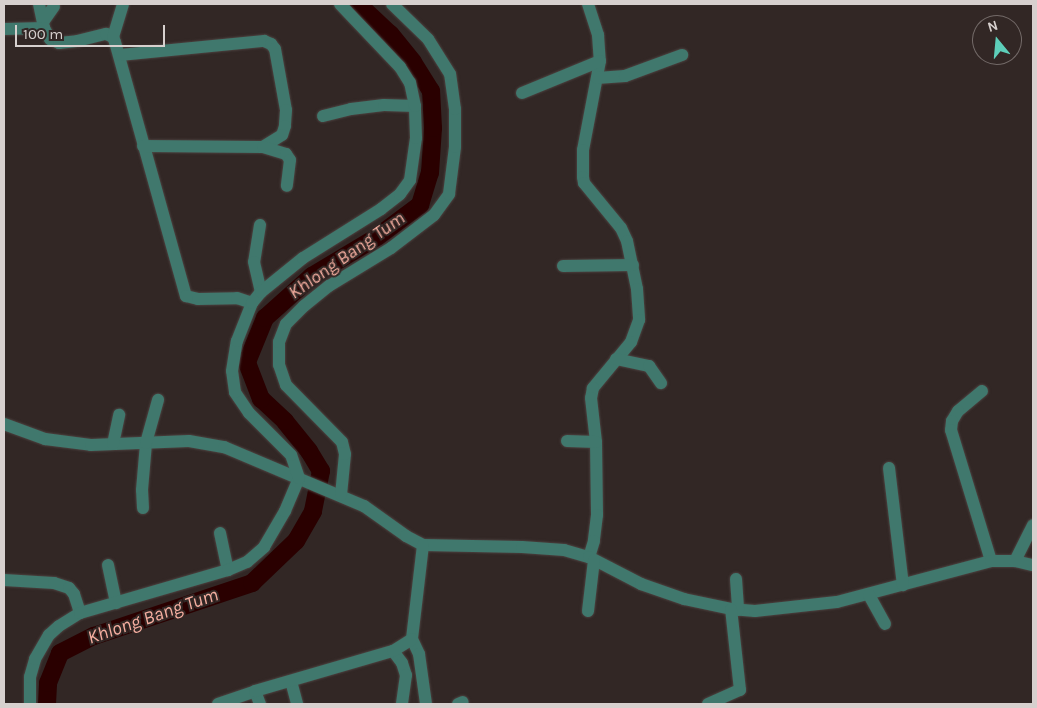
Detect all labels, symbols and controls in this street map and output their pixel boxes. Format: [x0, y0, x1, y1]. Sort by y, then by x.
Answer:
scale bar [18, 15, 168, 47]
north arrow [972, 15, 1022, 65]
text: N [985, 17, 1000, 36]
text: 100 m [23, 25, 63, 43]
water label: Khlong Bang Tum [284, 207, 410, 305]
water label: Khlong Bang Tum [85, 584, 221, 650]

